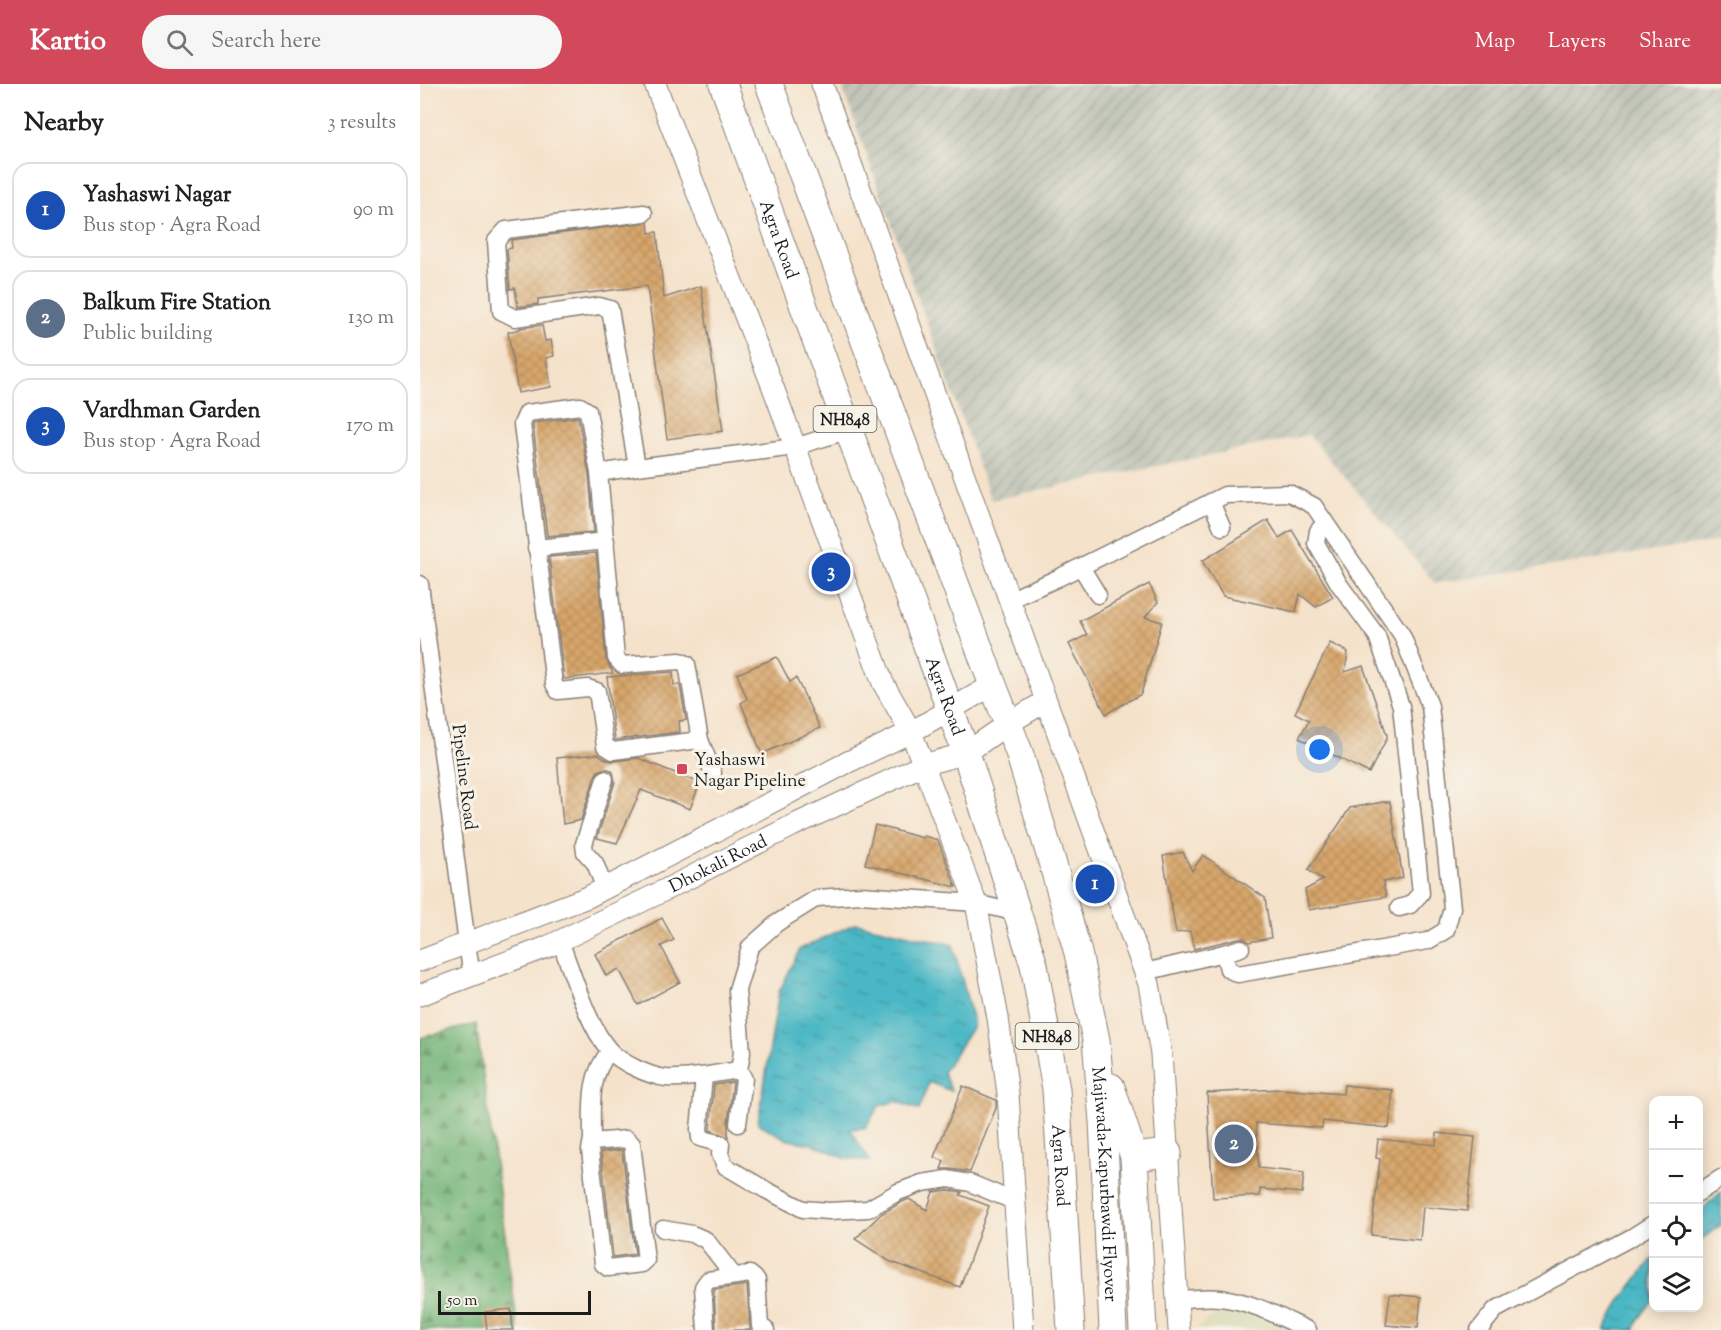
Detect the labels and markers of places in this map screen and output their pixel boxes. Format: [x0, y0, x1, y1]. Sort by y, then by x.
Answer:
pin: 3 [812, 550, 850, 594]
place label: Yashaswi Nagar Pipeline [694, 748, 806, 795]
marker: Yashaswi Nagar Pipeline [675, 762, 689, 776]
pin: 1 [1076, 862, 1114, 906]
pin: 2 [1214, 1122, 1254, 1166]

